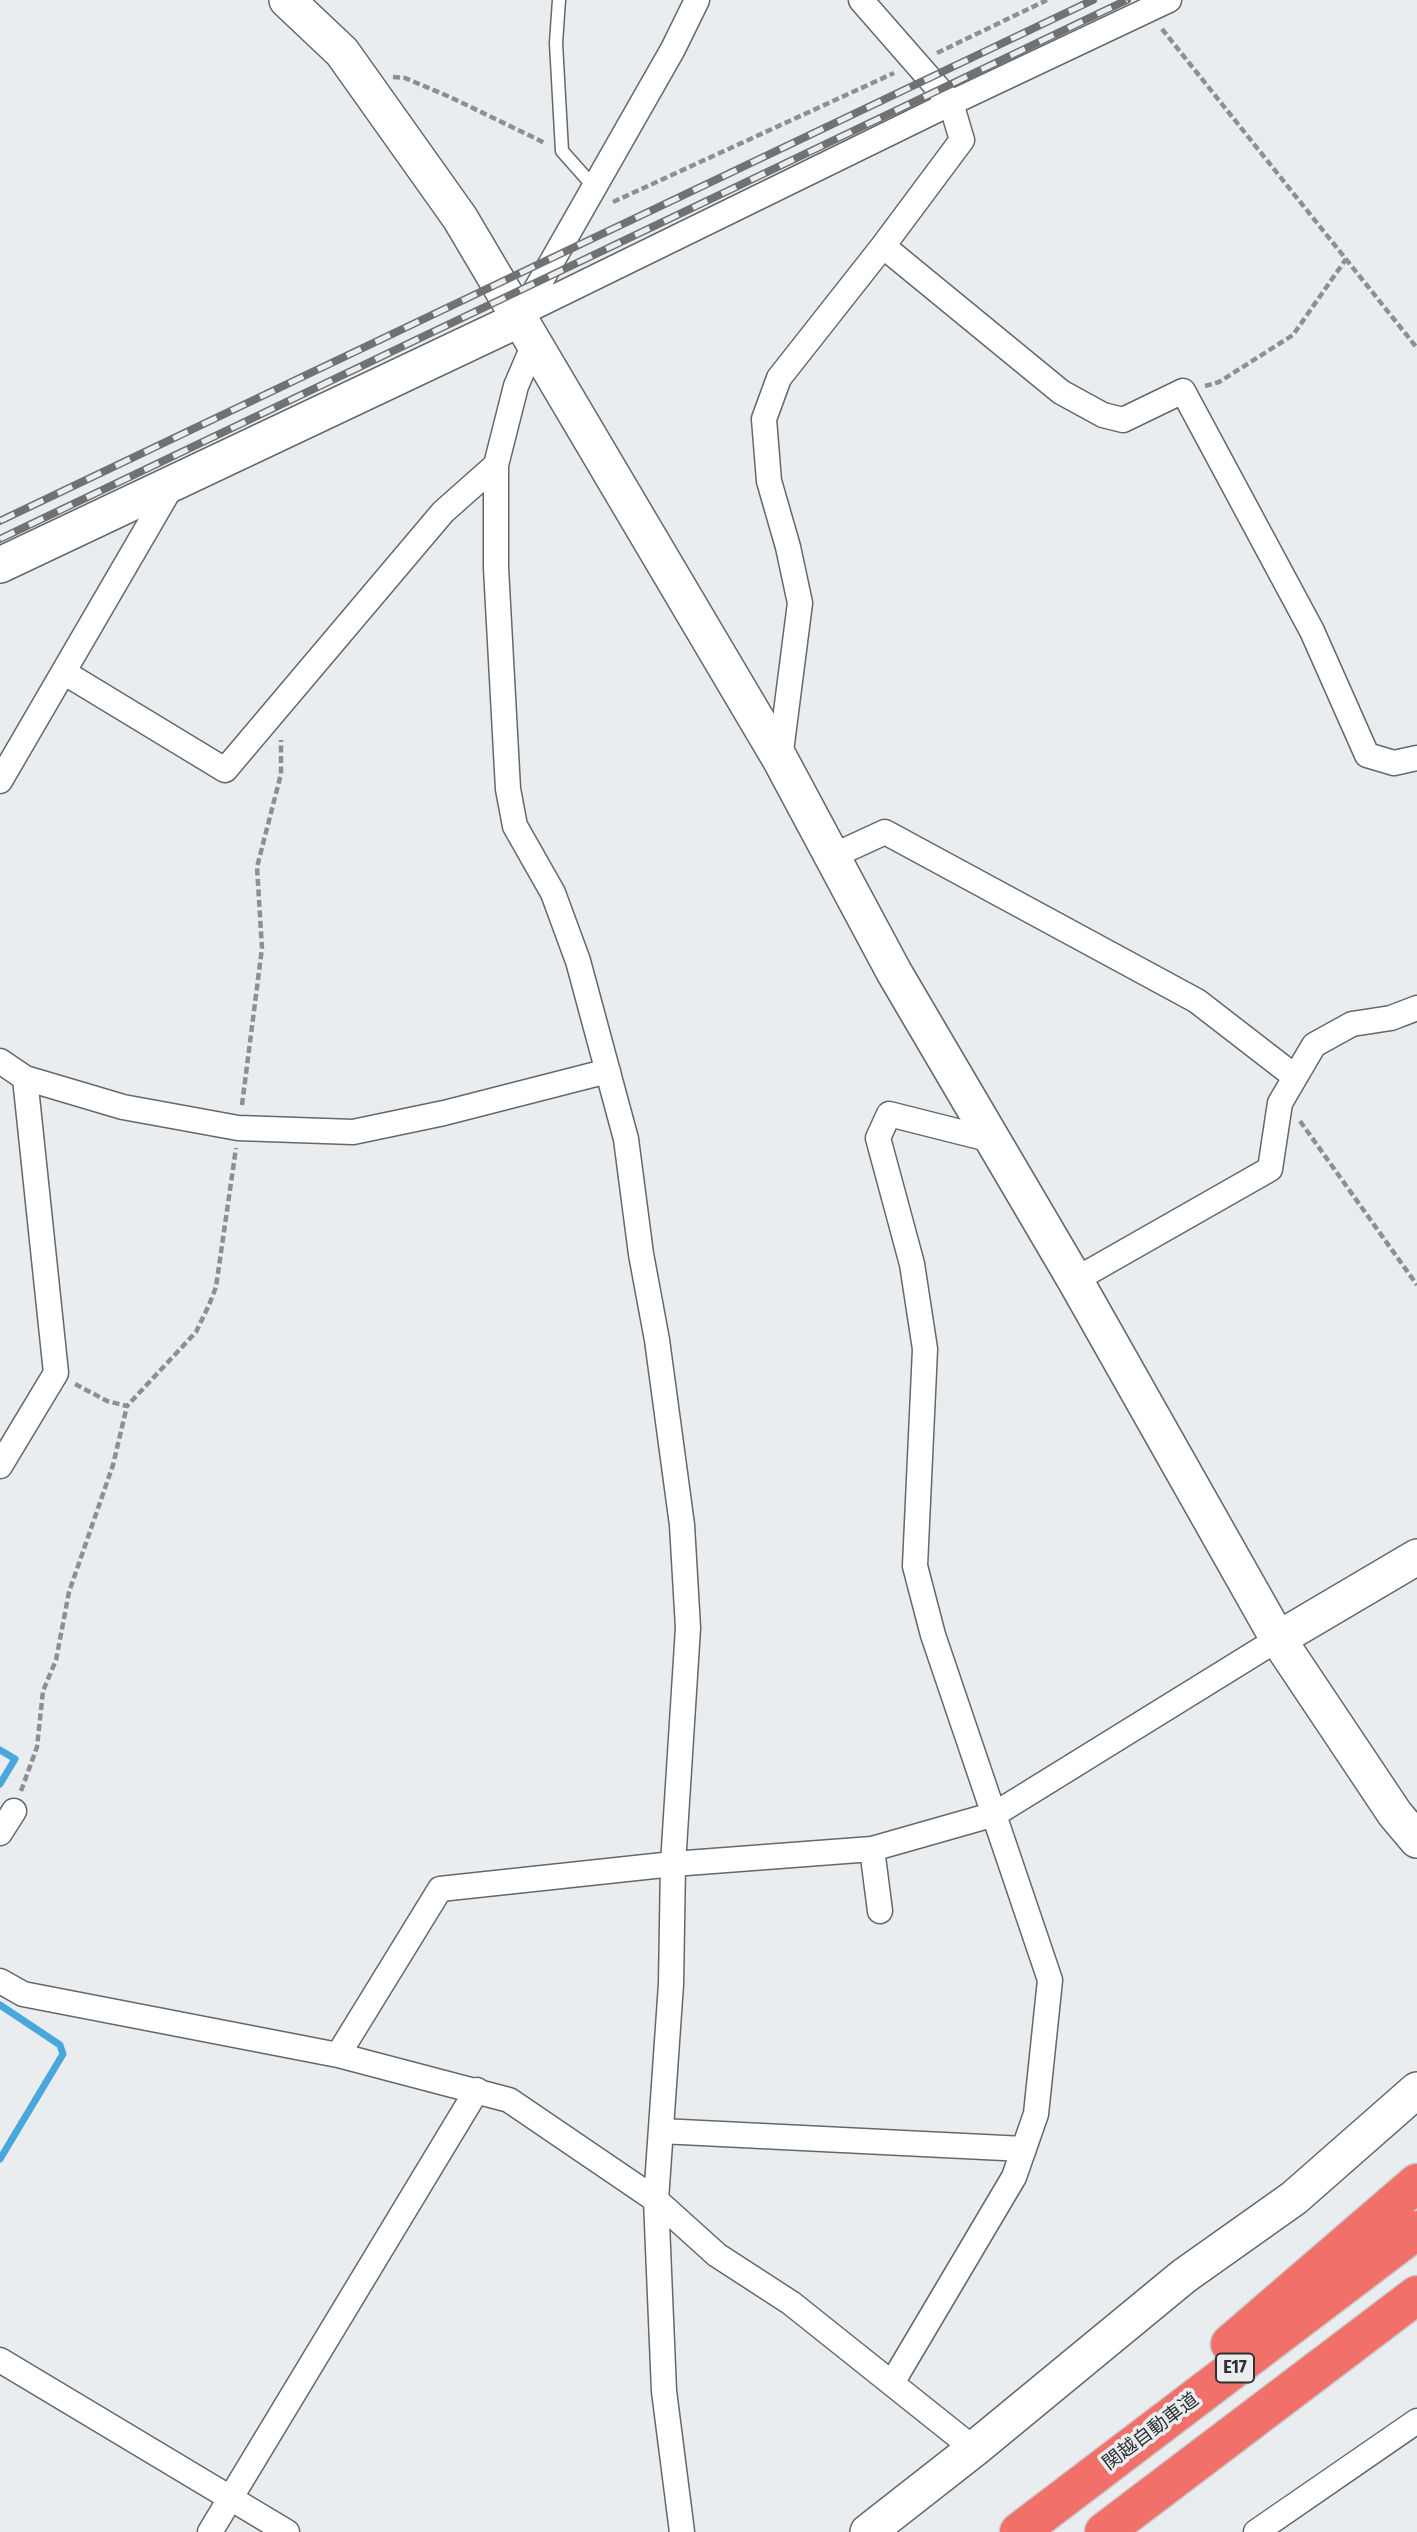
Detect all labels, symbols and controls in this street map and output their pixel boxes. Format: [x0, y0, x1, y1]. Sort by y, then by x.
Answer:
road number: E17 [1216, 2354, 1254, 2382]
street label: 関越自動車道 [1099, 2389, 1203, 2475]

